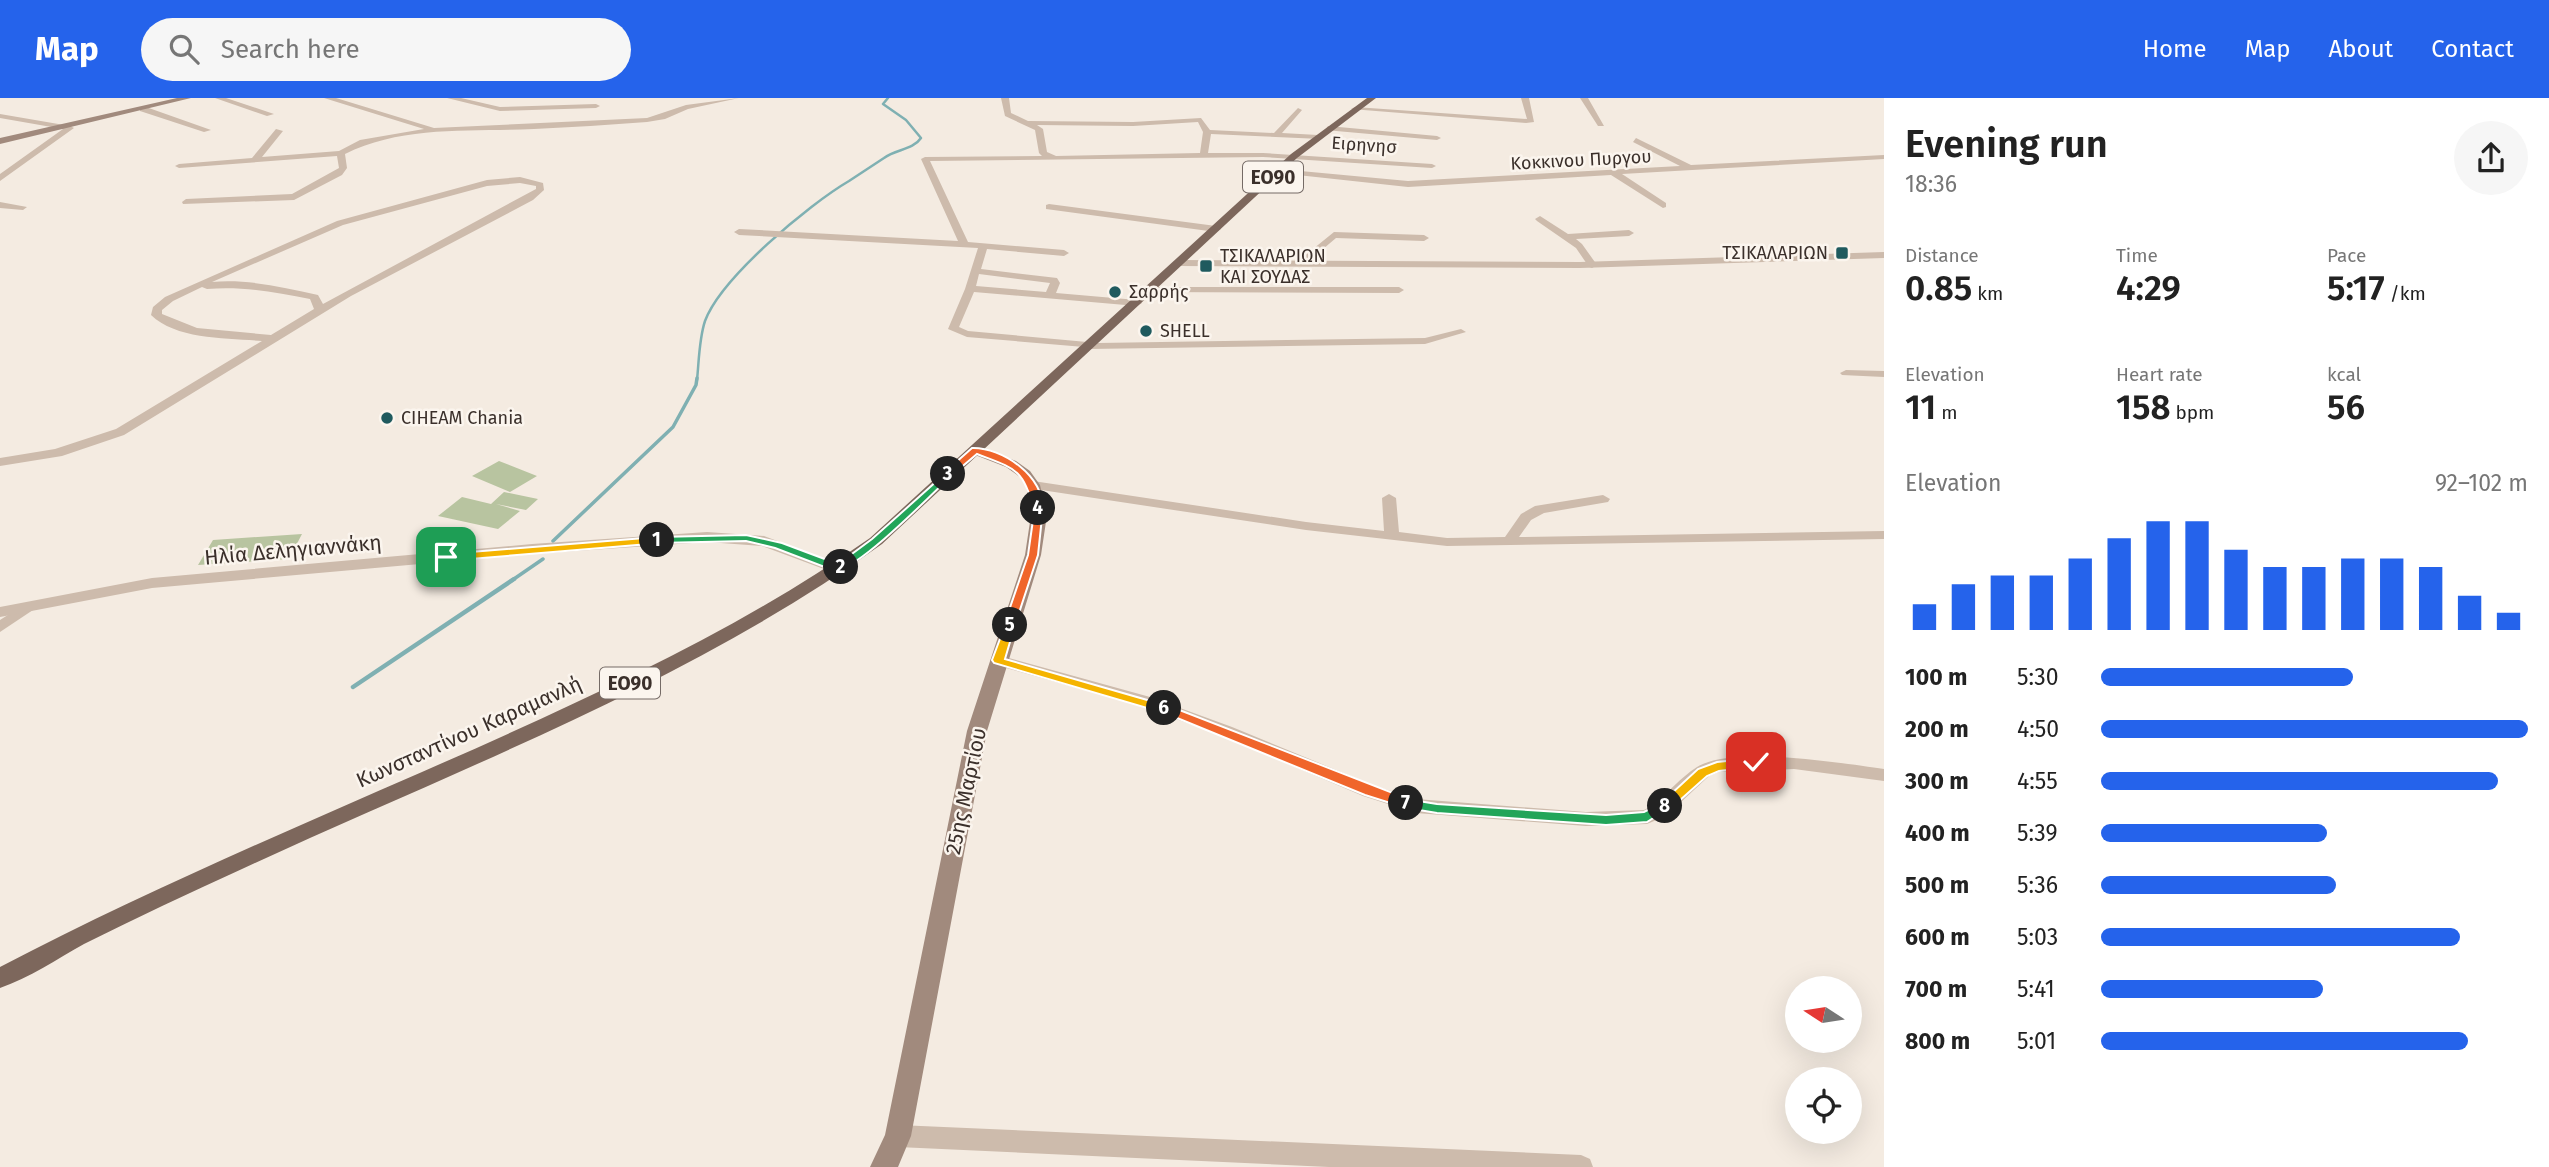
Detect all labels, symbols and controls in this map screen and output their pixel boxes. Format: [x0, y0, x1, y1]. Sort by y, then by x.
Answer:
search box [141, 18, 631, 81]
text: Map [35, 29, 99, 69]
icon: search [165, 30, 203, 68]
text: Search here [221, 34, 360, 65]
text: Home [2143, 35, 2207, 63]
text: Map [2245, 35, 2291, 63]
text: About [2329, 35, 2393, 63]
text: Contact [2431, 35, 2514, 63]
text: Evening run [1905, 121, 2108, 167]
button: share [2454, 121, 2528, 195]
street label: Ειρηνησ [1331, 132, 1398, 158]
street label: Κοκκινου Πυργου [1510, 145, 1652, 175]
road number: ΕΟ90 [1243, 162, 1303, 192]
text: 18:36 [1905, 170, 1957, 198]
place label: ΤΣΙΚΑΛΑΡΙΩΝ [1722, 242, 1828, 264]
text: Distance [1905, 244, 1979, 267]
text: Time [2116, 244, 2158, 267]
text: Pace [2327, 244, 2366, 267]
place label: ΤΣΙΚΑΛΑΡΙΩΝ ΚΑΙ ΣΟΥΔΑΣ [1220, 245, 1326, 288]
marker: ΤΣΙΚΑΛΑΡΙΩΝ [1834, 245, 1850, 261]
marker: ΤΣΙΚΑΛΑΡΙΩΝ ΚΑΙ ΣΟΥΔΑΣ [1198, 258, 1214, 274]
text: 0.85 [1905, 267, 1972, 309]
text: 4:29 [2116, 267, 2181, 309]
text: 5:17 [2327, 267, 2385, 309]
place label: Σαρρής [1129, 281, 1189, 303]
text: km [1972, 282, 2003, 305]
text: /km [2385, 282, 2426, 305]
marker: Σαρρής [1107, 284, 1123, 300]
place label: SHELL [1160, 320, 1210, 342]
marker: SHELL [1138, 323, 1154, 339]
text: Elevation [1905, 363, 1985, 386]
text: Heart rate [2116, 363, 2203, 386]
text: kcal [2327, 363, 2361, 386]
text: 11 [1905, 386, 1936, 428]
text: 158 [2116, 386, 2171, 428]
text: 56 [2327, 386, 2365, 428]
text: m [1936, 401, 1958, 424]
text: bpm [2171, 401, 2214, 424]
place label: CIHEAM Chania [401, 407, 523, 429]
marker: CIHEAM Chania [379, 410, 395, 426]
pin: 3 [930, 456, 965, 492]
text: 3 [943, 462, 952, 485]
text: Elevation [1905, 469, 2001, 497]
text: 92–102 m [2435, 469, 2528, 497]
pin: 4 [1020, 490, 1056, 526]
text: 4 [1032, 496, 1043, 519]
pin: 1 [640, 522, 674, 558]
pin [416, 527, 476, 587]
text: 1 [652, 528, 661, 551]
street label: Ηλία Δεληγιαννάκη [203, 529, 383, 571]
icon: arrive [427, 538, 465, 576]
pin: 2 [824, 550, 858, 584]
text: 2 [836, 555, 845, 578]
pin: 5 [992, 608, 1028, 642]
text: 5 [1004, 613, 1015, 636]
text: 100 m [1905, 663, 1967, 691]
text: 5:30 [2017, 663, 2059, 691]
road number: ΕΟ90 [600, 668, 660, 698]
street label: Κωνσταντίνου Καραμανλή [352, 670, 586, 794]
pin: 6 [1146, 690, 1182, 726]
text: 6 [1158, 696, 1169, 719]
text: 200 m [1905, 715, 1969, 743]
text: 4:50 [2017, 715, 2059, 743]
street label: 25ης Μαρτίου [940, 725, 992, 857]
pin [1726, 732, 1786, 792]
icon: check [1737, 743, 1775, 781]
text: 300 m [1905, 767, 1969, 795]
text: 4:55 [2017, 767, 2058, 795]
pin: 7 [1388, 786, 1424, 820]
pin: 8 [1648, 788, 1682, 824]
text: 7 [1401, 791, 1410, 814]
text: 8 [1659, 794, 1670, 817]
text: 400 m [1905, 819, 1970, 847]
text: 5:39 [2017, 819, 2058, 847]
text: 500 m [1905, 871, 1969, 899]
text: 5:36 [2017, 871, 2058, 899]
text: 600 m [1905, 923, 1970, 951]
text: 5:03 [2017, 923, 2058, 951]
text: 700 m [1905, 975, 1967, 1003]
text: 5:41 [2017, 975, 2055, 1003]
north arrow [1785, 976, 1862, 1054]
map controls [1785, 976, 1862, 1144]
text: 800 m [1905, 1027, 1970, 1055]
text: 5:01 [2017, 1027, 2056, 1055]
button: locate [1785, 1067, 1862, 1144]

